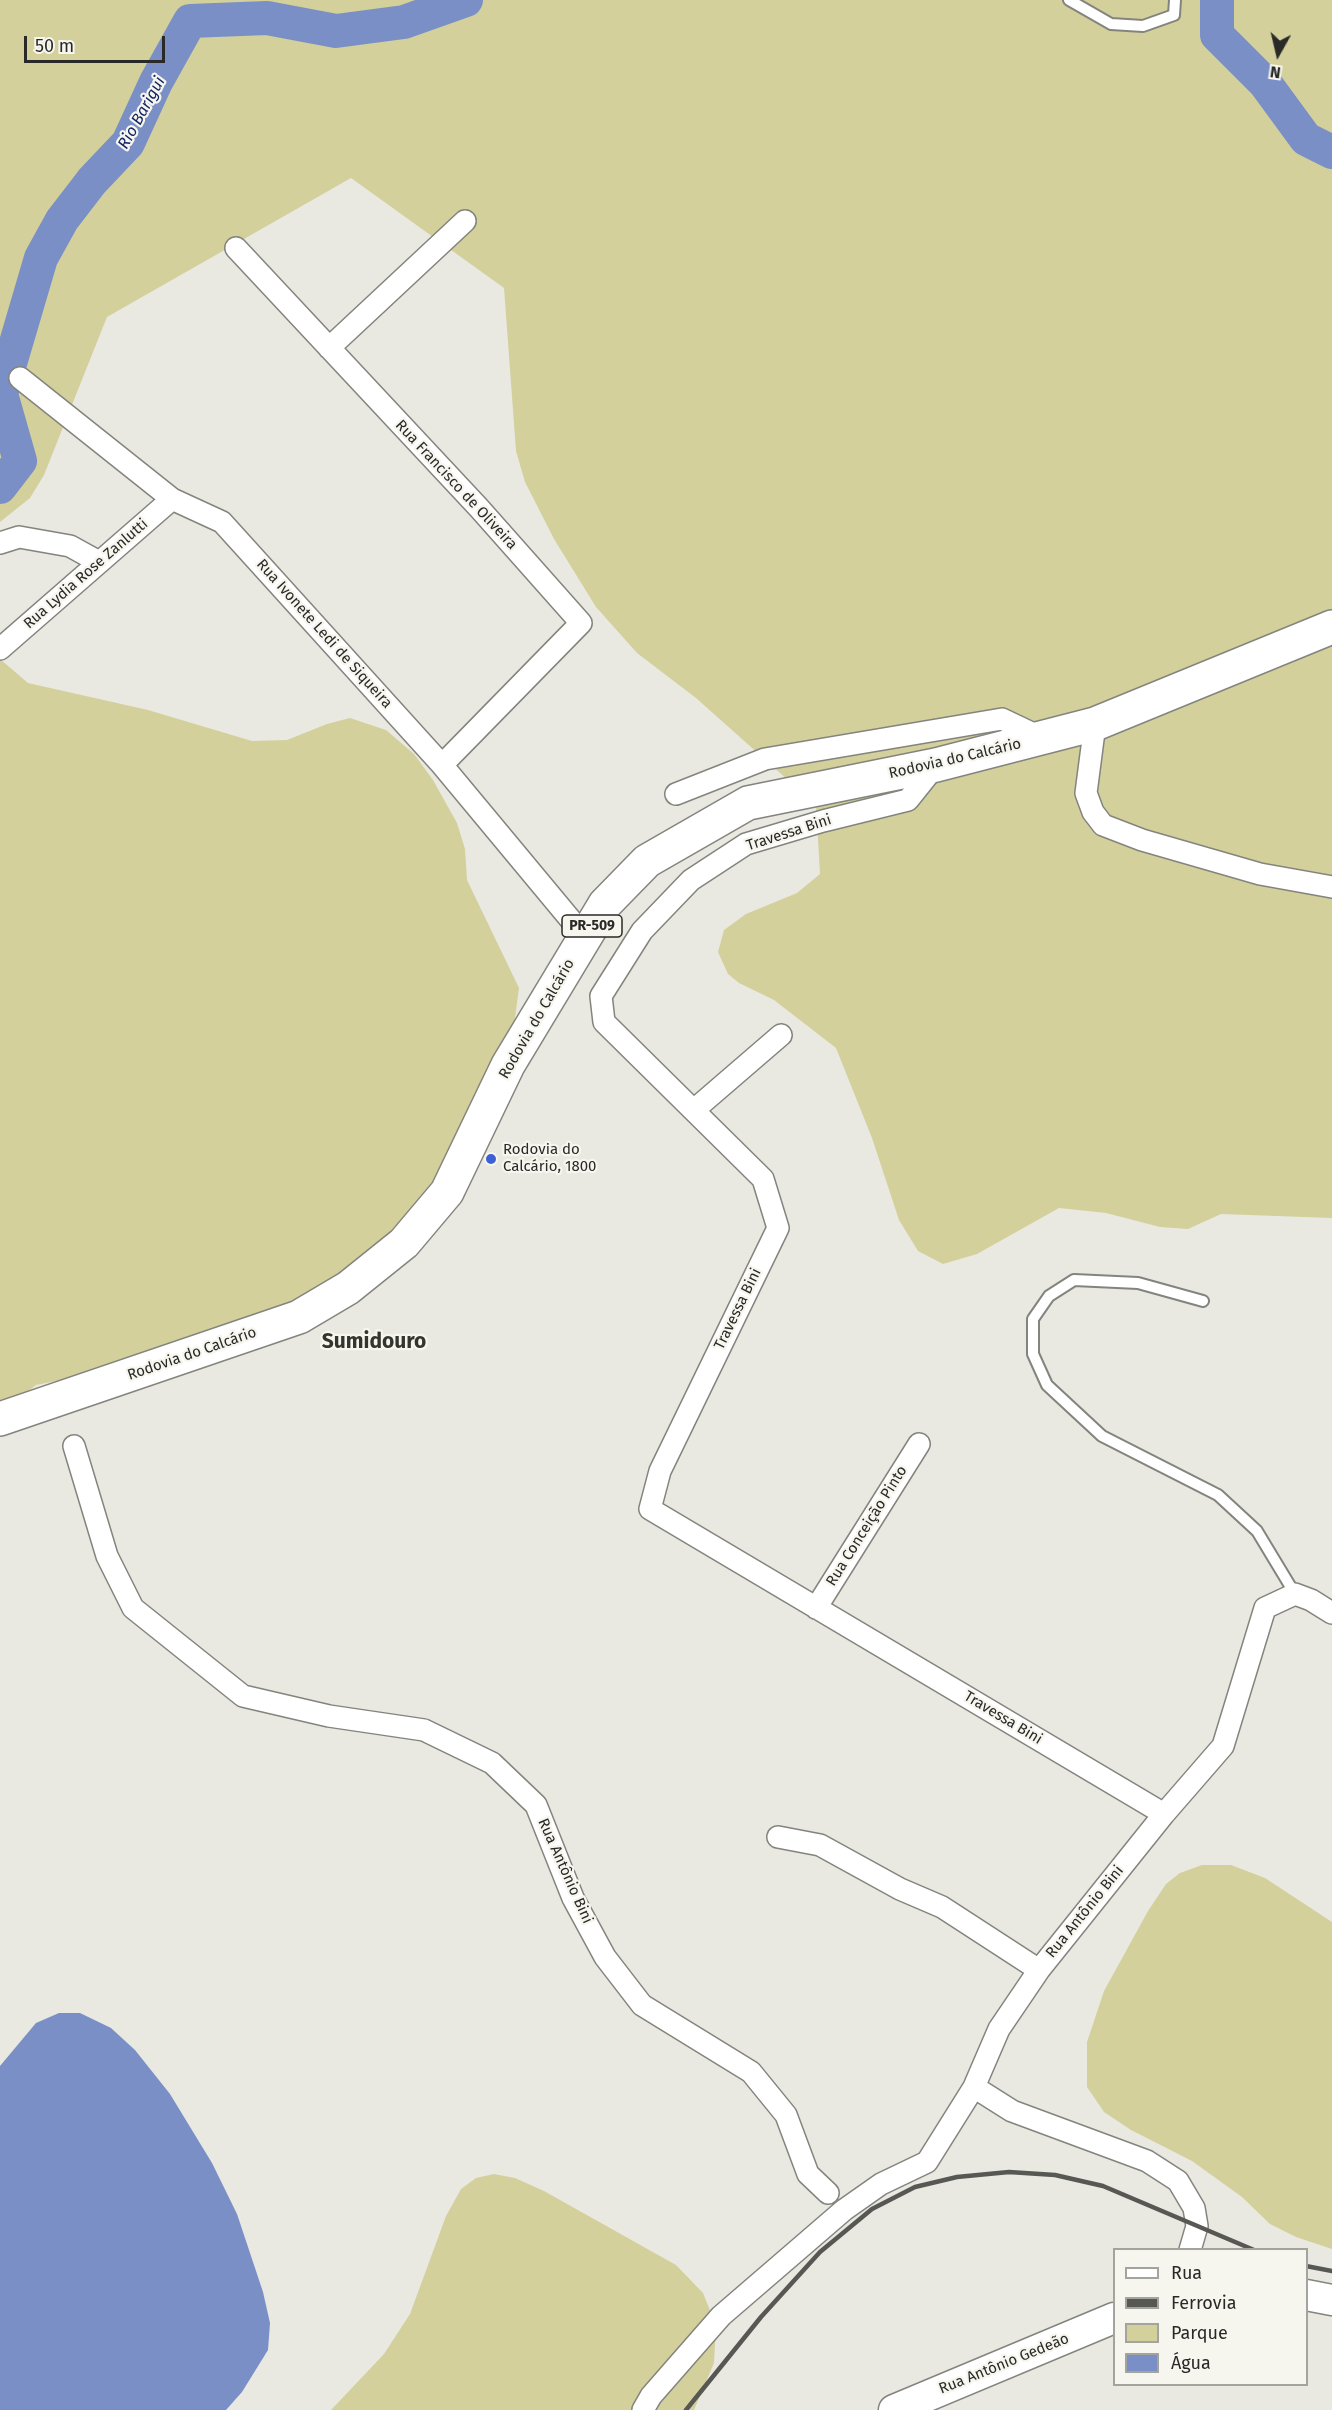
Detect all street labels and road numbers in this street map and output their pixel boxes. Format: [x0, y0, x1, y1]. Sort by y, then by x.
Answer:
street label: Rua Francisco de Oliveira [391, 417, 521, 553]
street label: Rua Lydia Rose Zanlutti [20, 515, 152, 633]
street label: Rua Ivonete Ledi de Siqueira [252, 556, 396, 712]
street label: Rodovia do Calcário [887, 735, 1023, 783]
street label: Travessa Bini [744, 811, 834, 855]
road number: PR-509 [562, 915, 622, 937]
street label: Rodovia do Calcário [495, 956, 579, 1082]
street label: Travessa Bini [711, 1265, 765, 1353]
street label: Rodovia do Calcário [125, 1323, 259, 1385]
street label: Rua Conceição Pinto [823, 1463, 911, 1589]
street label: Travessa Bini [961, 1688, 1045, 1748]
street label: Rua Antônio Bini [534, 1816, 596, 1926]
street label: Rua Antônio Bini [1042, 1862, 1128, 1962]
street label: Rua Antônio Gedeão [936, 2330, 1072, 2398]

